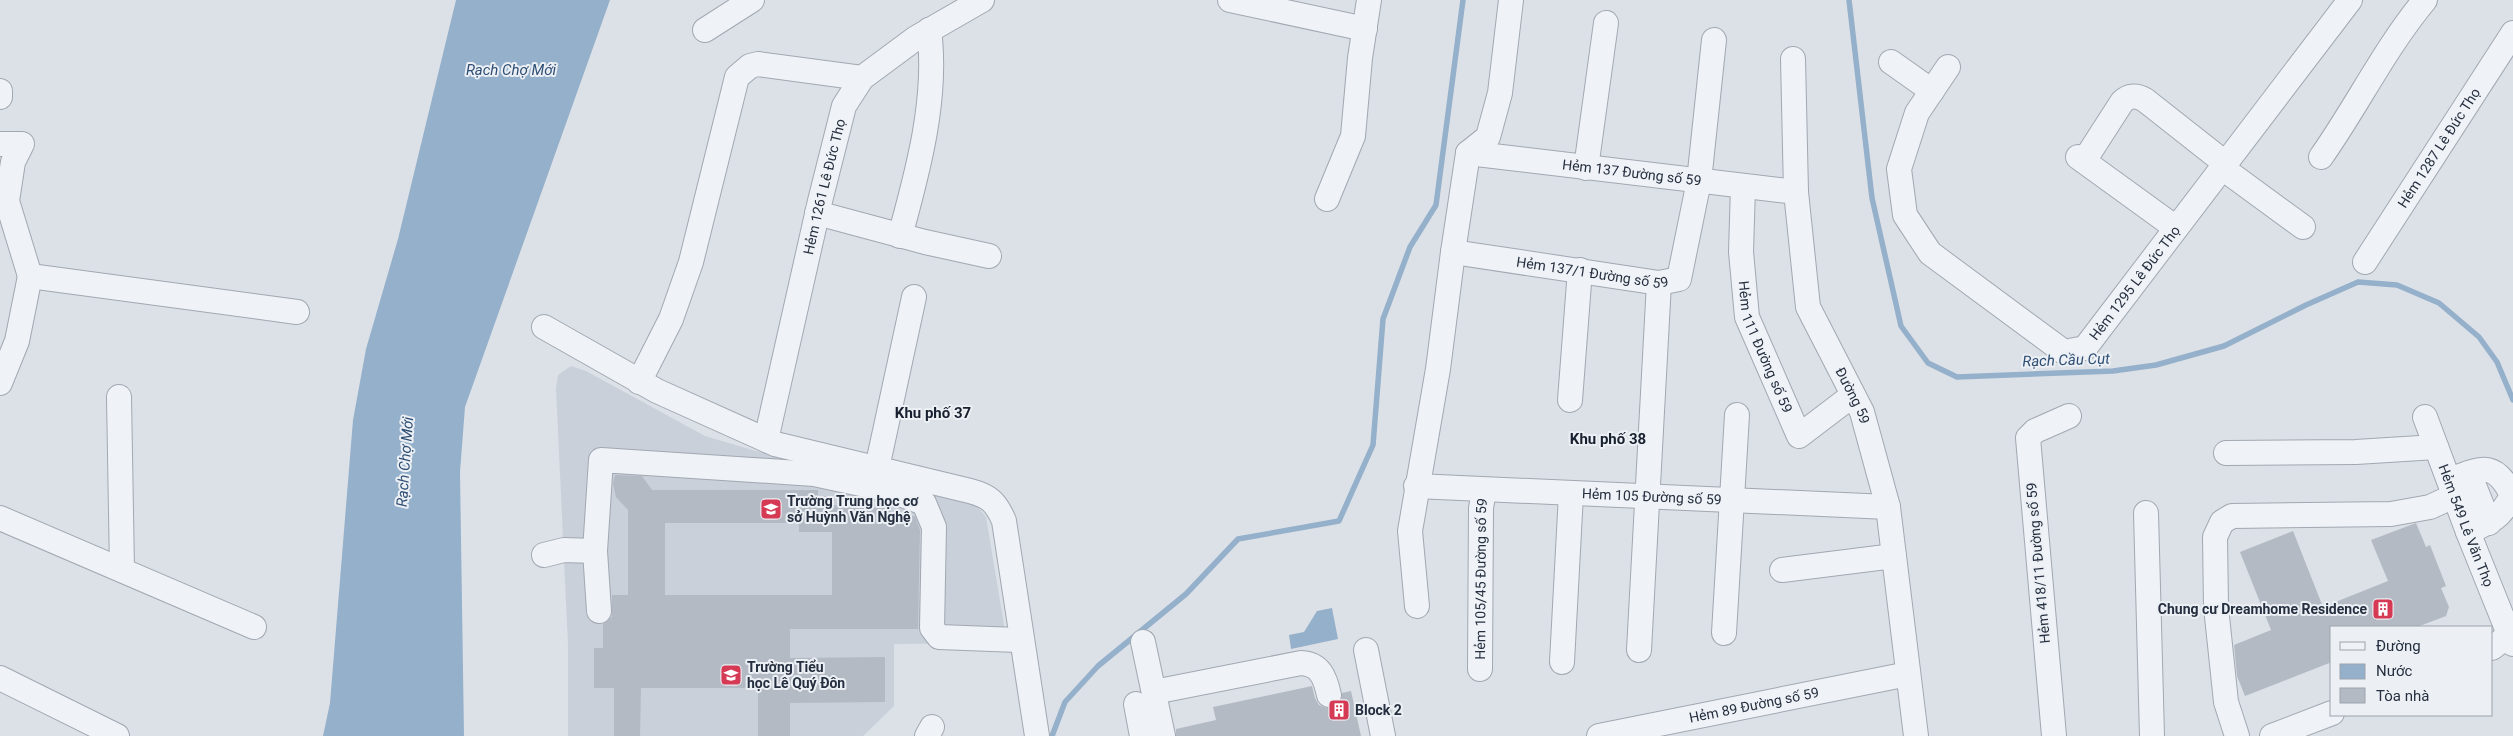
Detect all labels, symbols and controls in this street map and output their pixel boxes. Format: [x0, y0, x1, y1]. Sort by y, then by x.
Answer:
water label: Rạch Chợ Mới [466, 61, 557, 79]
street label: Hẻm 1287 Lê Đức Thọ [2394, 85, 2483, 211]
street label: Hẻm 1261 Lê Đức Thọ [800, 117, 848, 256]
street label: Hẻm 137 Đường số 59 [1561, 156, 1702, 189]
street label: Hẻm 1295 Lê Đức Thọ [2086, 223, 2183, 343]
street label: Hẻm 137/1 Đường số 59 [1515, 254, 1670, 291]
street label: Hẻm 111 Đường số 59 [1736, 280, 1796, 415]
water label: Rạch Cầu Cụt [2022, 349, 2110, 371]
street label: Đường 59 [1832, 365, 1873, 425]
district label: Khu phố 37 [895, 404, 971, 422]
water label: Rạch Chợ Mới [393, 416, 417, 508]
district label: Khu phố 38 [1570, 430, 1646, 448]
street label: Hẻm 549 Lê Văn Thọ [2435, 462, 2497, 589]
street label: Hẻm 418/11 Đường số 59 [2023, 482, 2053, 644]
street label: Hẻm 105 Đường số 59 [1582, 485, 1722, 508]
place label: Trường Trung học cơ sở Huỳnh Văn Nghệ [787, 493, 919, 525]
school or university icon: Trường Trung học cơ sở Huỳnh Văn Nghệ [759, 497, 783, 521]
street label: Hẻm 105/45 Đường số 59 [1472, 497, 1491, 660]
building icon: Chung cư Dreamhome Residence [2371, 597, 2395, 621]
place label: Chung cư Dreamhome Residence [2158, 601, 2367, 617]
legend [2330, 626, 2493, 716]
text: Đường [2376, 637, 2421, 655]
place label: Trường Tiểu học Lê Quý Đôn [747, 659, 845, 691]
text: Nước [2376, 662, 2413, 680]
school or university icon: Trường Tiểu học Lê Quý Đôn [719, 663, 743, 687]
street label: Hẻm 89 Đường số 59 [1688, 684, 1820, 726]
text: Tòa nhà [2376, 687, 2429, 705]
building icon: Block 2 [1327, 698, 1351, 722]
place label: Block 2 [1355, 702, 1402, 718]

